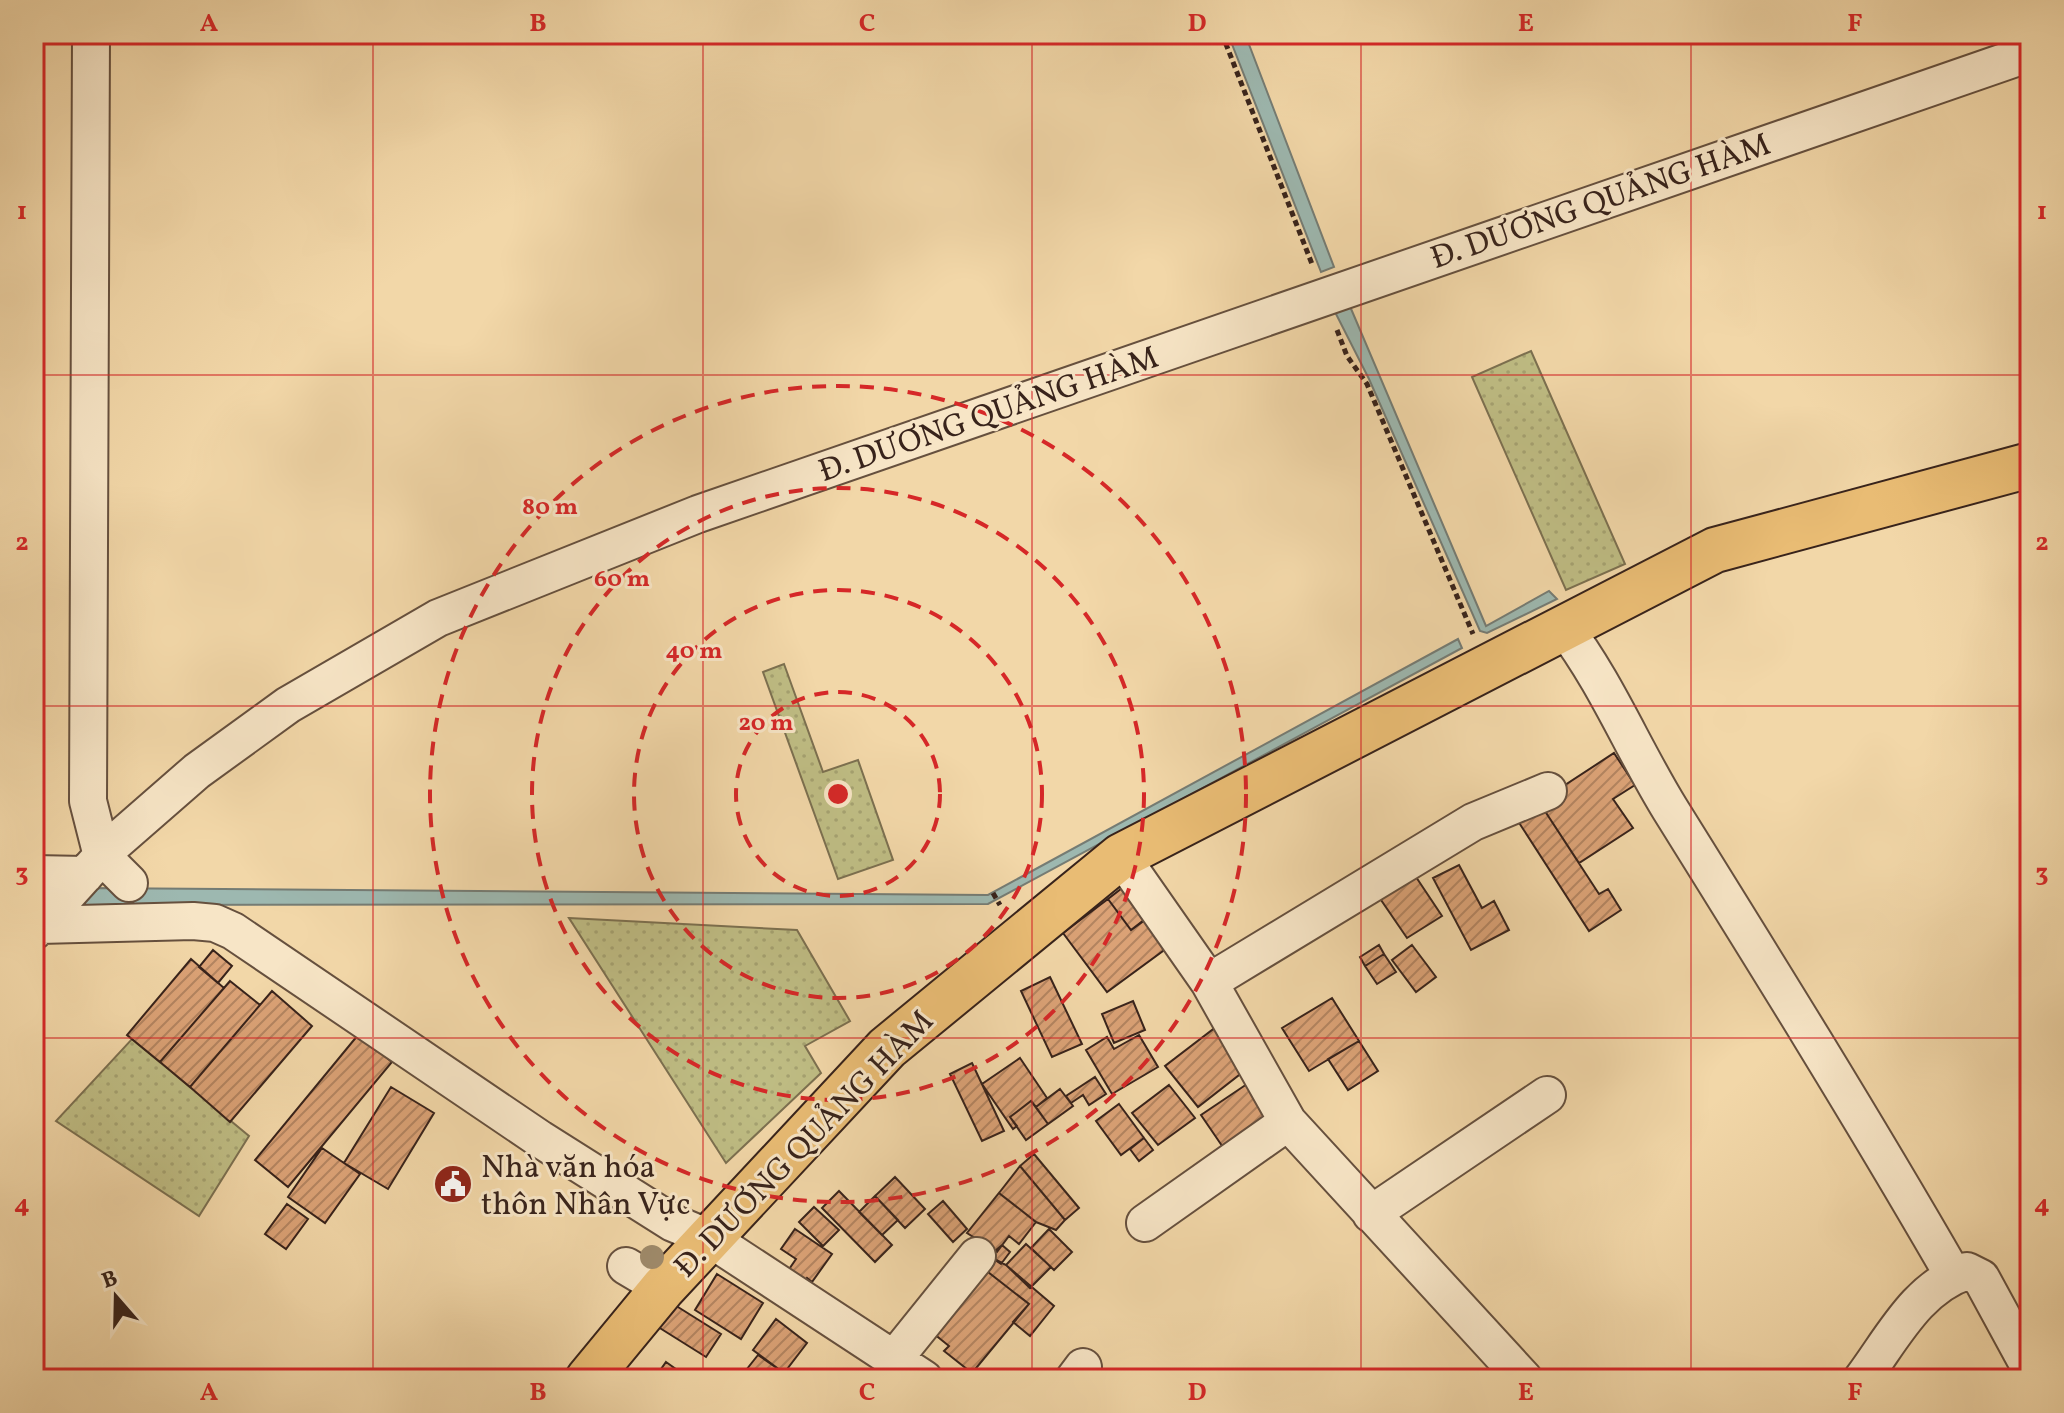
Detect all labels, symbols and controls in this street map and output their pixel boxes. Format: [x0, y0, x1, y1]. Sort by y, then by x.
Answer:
text: A [200, 6, 219, 42]
text: B [529, 6, 547, 42]
text: C [859, 6, 875, 42]
text: D [1187, 6, 1207, 42]
text: E [1518, 6, 1534, 42]
text: F [1847, 6, 1863, 42]
street label: Đ. DƯƠNG QUẢNG HÀM [1425, 124, 1777, 282]
text: 1 [17, 194, 27, 230]
text: 1 [2037, 194, 2047, 230]
street label: Đ. DƯƠNG QUẢNG HÀM [813, 337, 1165, 495]
text: 80 m [522, 491, 578, 525]
text: 2 [15, 525, 29, 561]
text: 2 [2035, 525, 2049, 561]
text: 60 m [594, 563, 650, 597]
text: 40 m [666, 635, 722, 669]
text: 20 m [738, 707, 794, 741]
centre of rings [824, 780, 852, 808]
text: 3 [15, 856, 29, 892]
text: 3 [2035, 856, 2049, 892]
street label: Đ. DƯƠNG QUẢNG HÀM [665, 1002, 945, 1289]
place label: Nhà văn hóa thôn Nhân Vực [481, 1147, 690, 1228]
public building icon: Nhà văn hóa thôn Nhân Vực [432, 1163, 474, 1205]
text: 4 [14, 1187, 30, 1223]
text: 4 [2034, 1187, 2050, 1223]
north arrow [76, 1257, 156, 1337]
text: B [98, 1263, 122, 1298]
text: A [200, 1375, 219, 1411]
text: B [529, 1375, 547, 1411]
text: C [859, 1375, 875, 1411]
text: D [1187, 1375, 1207, 1411]
text: E [1518, 1375, 1534, 1411]
text: F [1847, 1375, 1863, 1411]

